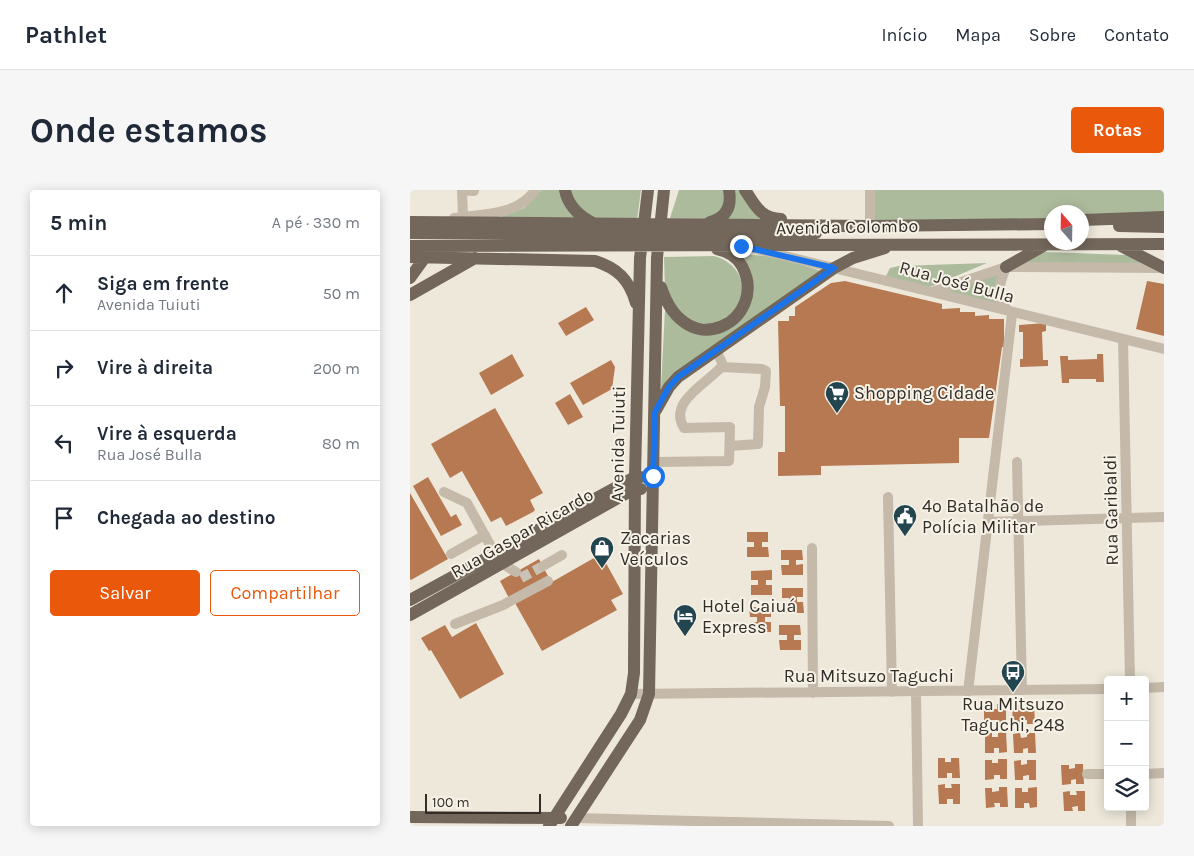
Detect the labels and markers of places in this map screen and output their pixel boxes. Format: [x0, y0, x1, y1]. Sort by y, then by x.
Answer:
supermarket icon: Shopping Cidade [824, 380, 850, 414]
place label: Shopping Cidade [854, 382, 994, 404]
place label: 4º Batalhão de Polícia Militar [922, 495, 1044, 538]
public building icon: 4º Batalhão de Polícia Militar [892, 503, 918, 537]
place label: Zacarias Veículos [620, 527, 691, 570]
shop icon: Zacarias Veículos [589, 535, 615, 569]
place label: Hotel Caiuá Express [702, 595, 796, 638]
hotel icon: Hotel Caiuá Express [672, 603, 698, 637]
bus stop icon: Rua Mitsuzo Taguchi, 248 [1000, 659, 1026, 693]
place label: Rua Mitsuzo Taguchi, 248 [961, 693, 1065, 736]

